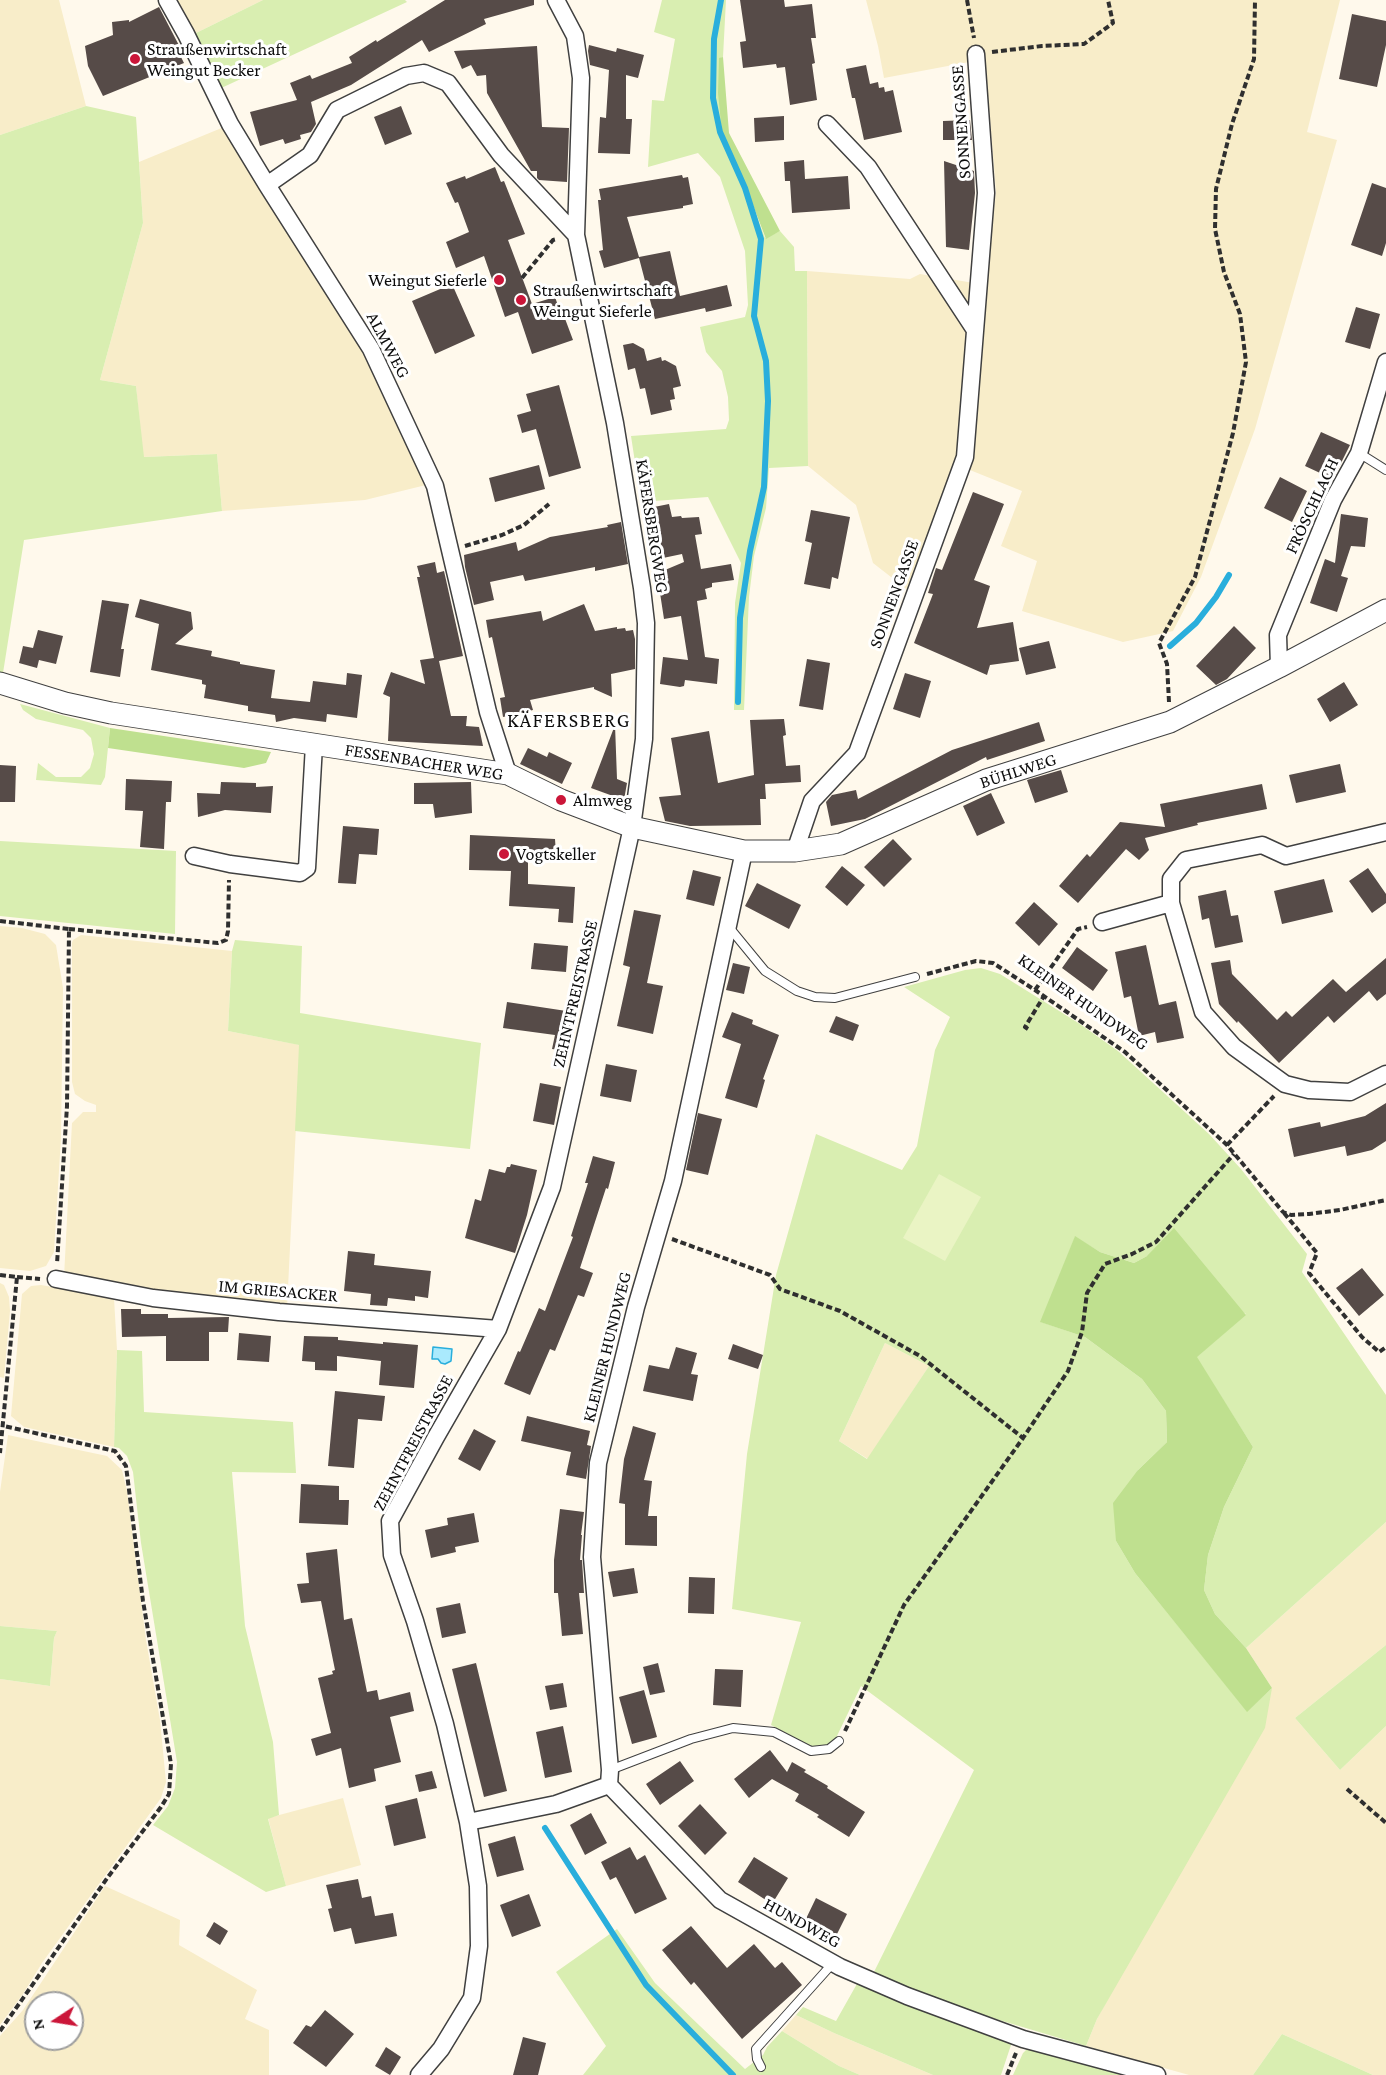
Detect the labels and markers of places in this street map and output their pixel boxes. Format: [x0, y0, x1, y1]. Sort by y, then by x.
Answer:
place label: Straußenwirtschaft Weingut Becker [147, 38, 287, 80]
marker: Straußenwirtschaft Weingut Becker [128, 52, 142, 66]
place label: Weingut Sieferle [368, 269, 487, 291]
marker: Weingut Sieferle [492, 273, 506, 287]
place label: Straußenwirtschaft Weingut Sieferle [533, 279, 673, 322]
marker: Straußenwirtschaft Weingut Sieferle [514, 293, 528, 307]
place label: Almweg [573, 789, 632, 811]
marker: Almweg [554, 793, 568, 807]
place label: Vogtskeller [516, 843, 596, 865]
marker: Vogtskeller [497, 847, 511, 861]

